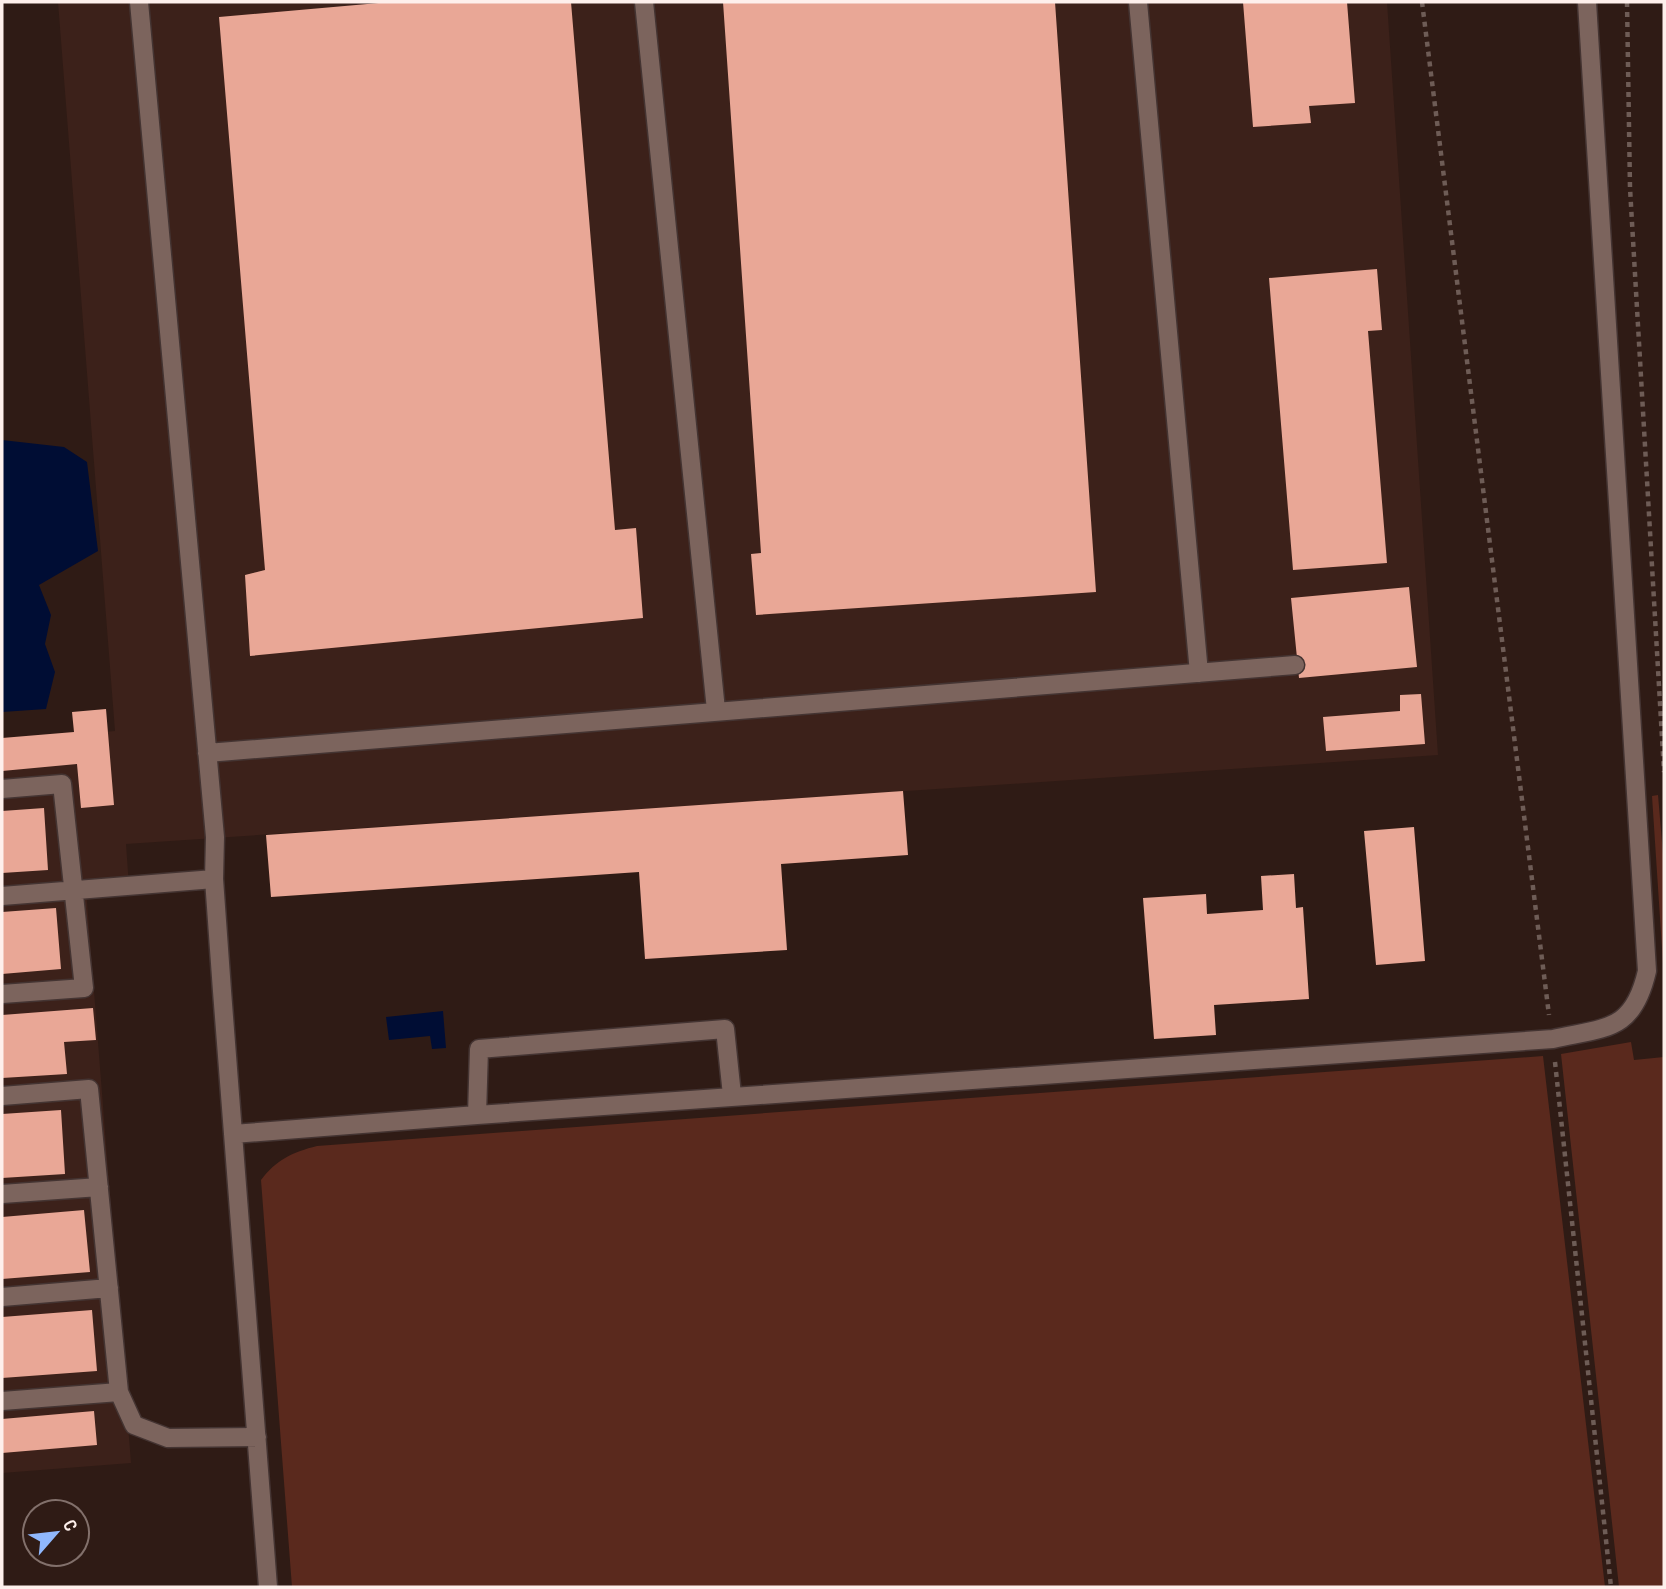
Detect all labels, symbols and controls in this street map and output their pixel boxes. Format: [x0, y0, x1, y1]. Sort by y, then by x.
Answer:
north arrow [21, 1498, 91, 1568]
text: С [57, 1516, 82, 1536]

